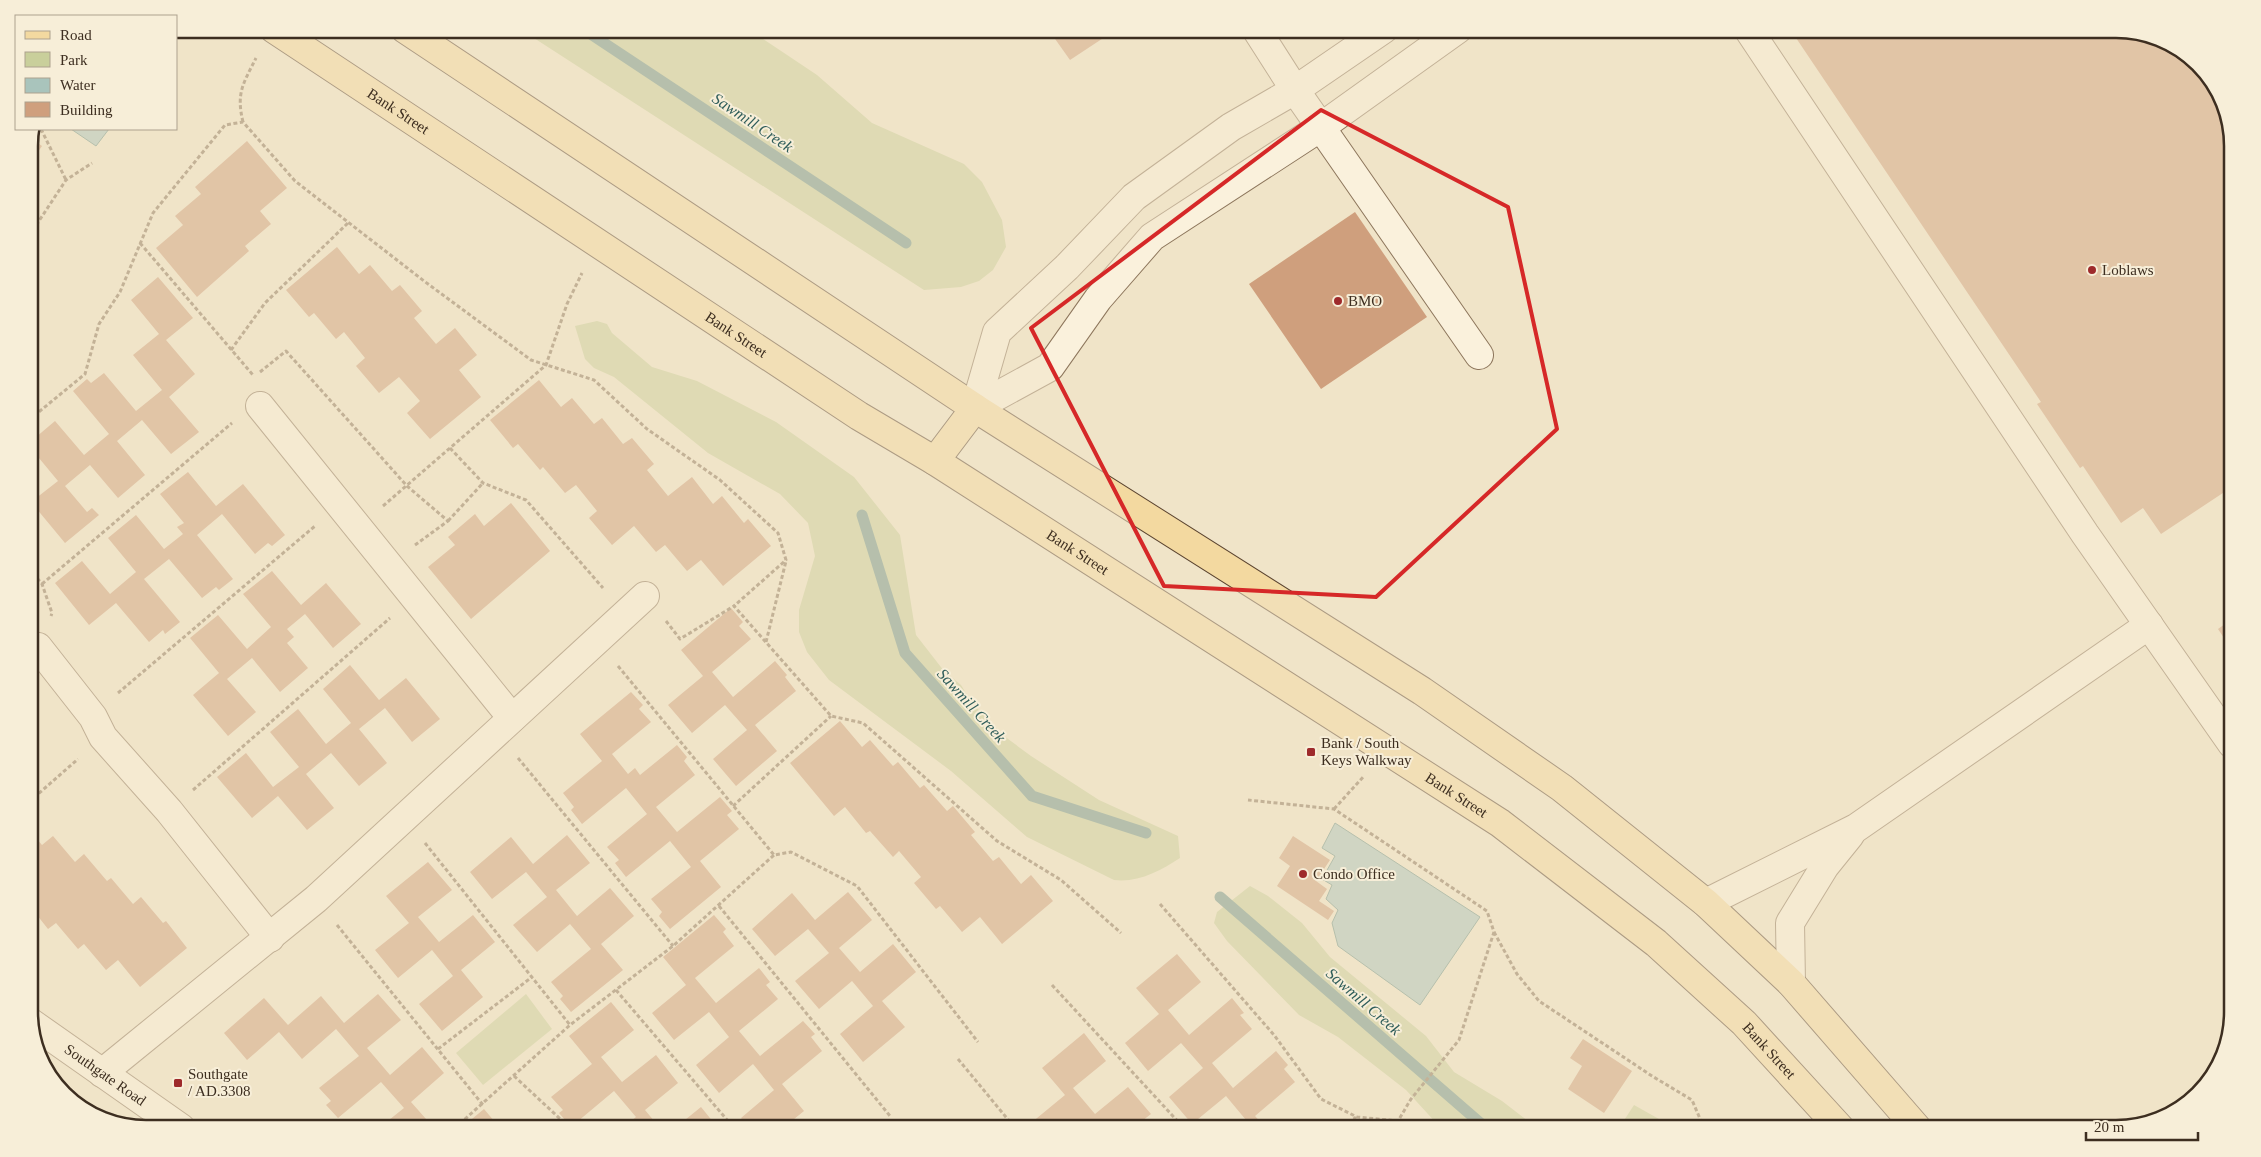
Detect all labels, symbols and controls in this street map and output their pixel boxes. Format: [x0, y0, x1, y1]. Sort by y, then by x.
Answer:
legend [15, 15, 178, 130]
text: Road [60, 27, 92, 43]
text: Park [60, 52, 88, 68]
text: Water [60, 77, 95, 93]
street label: Bank Street [364, 85, 433, 138]
water label: Sawmill Creek [709, 89, 797, 156]
text: Building [60, 102, 113, 118]
place label: Loblaws [2102, 262, 2154, 278]
marker: Loblaws [2086, 264, 2098, 276]
place label: BMO [1348, 293, 1382, 309]
marker: BMO [1332, 295, 1344, 307]
street label: Bank Street [702, 309, 771, 361]
street label: Bank Street [1044, 527, 1112, 578]
water label: Sawmill Creek [934, 665, 1010, 746]
place label: Bank / South Keys Walkway [1321, 735, 1412, 768]
marker: Bank / South Keys Walkway [1305, 746, 1317, 758]
street label: Bank Street [1422, 769, 1491, 821]
place label: Condo Office [1313, 866, 1395, 882]
marker: Condo Office [1297, 868, 1309, 880]
water label: Sawmill Creek [1323, 964, 1405, 1039]
street label: Bank Street [1740, 1019, 1800, 1083]
street label: Southgate Road [62, 1041, 149, 1109]
place label: Southgate / AD.3308 [188, 1066, 251, 1099]
marker: Southgate / AD.3308 [172, 1077, 184, 1089]
scale bar [2086, 1110, 2198, 1142]
text: 20 m [2094, 1119, 2125, 1135]

